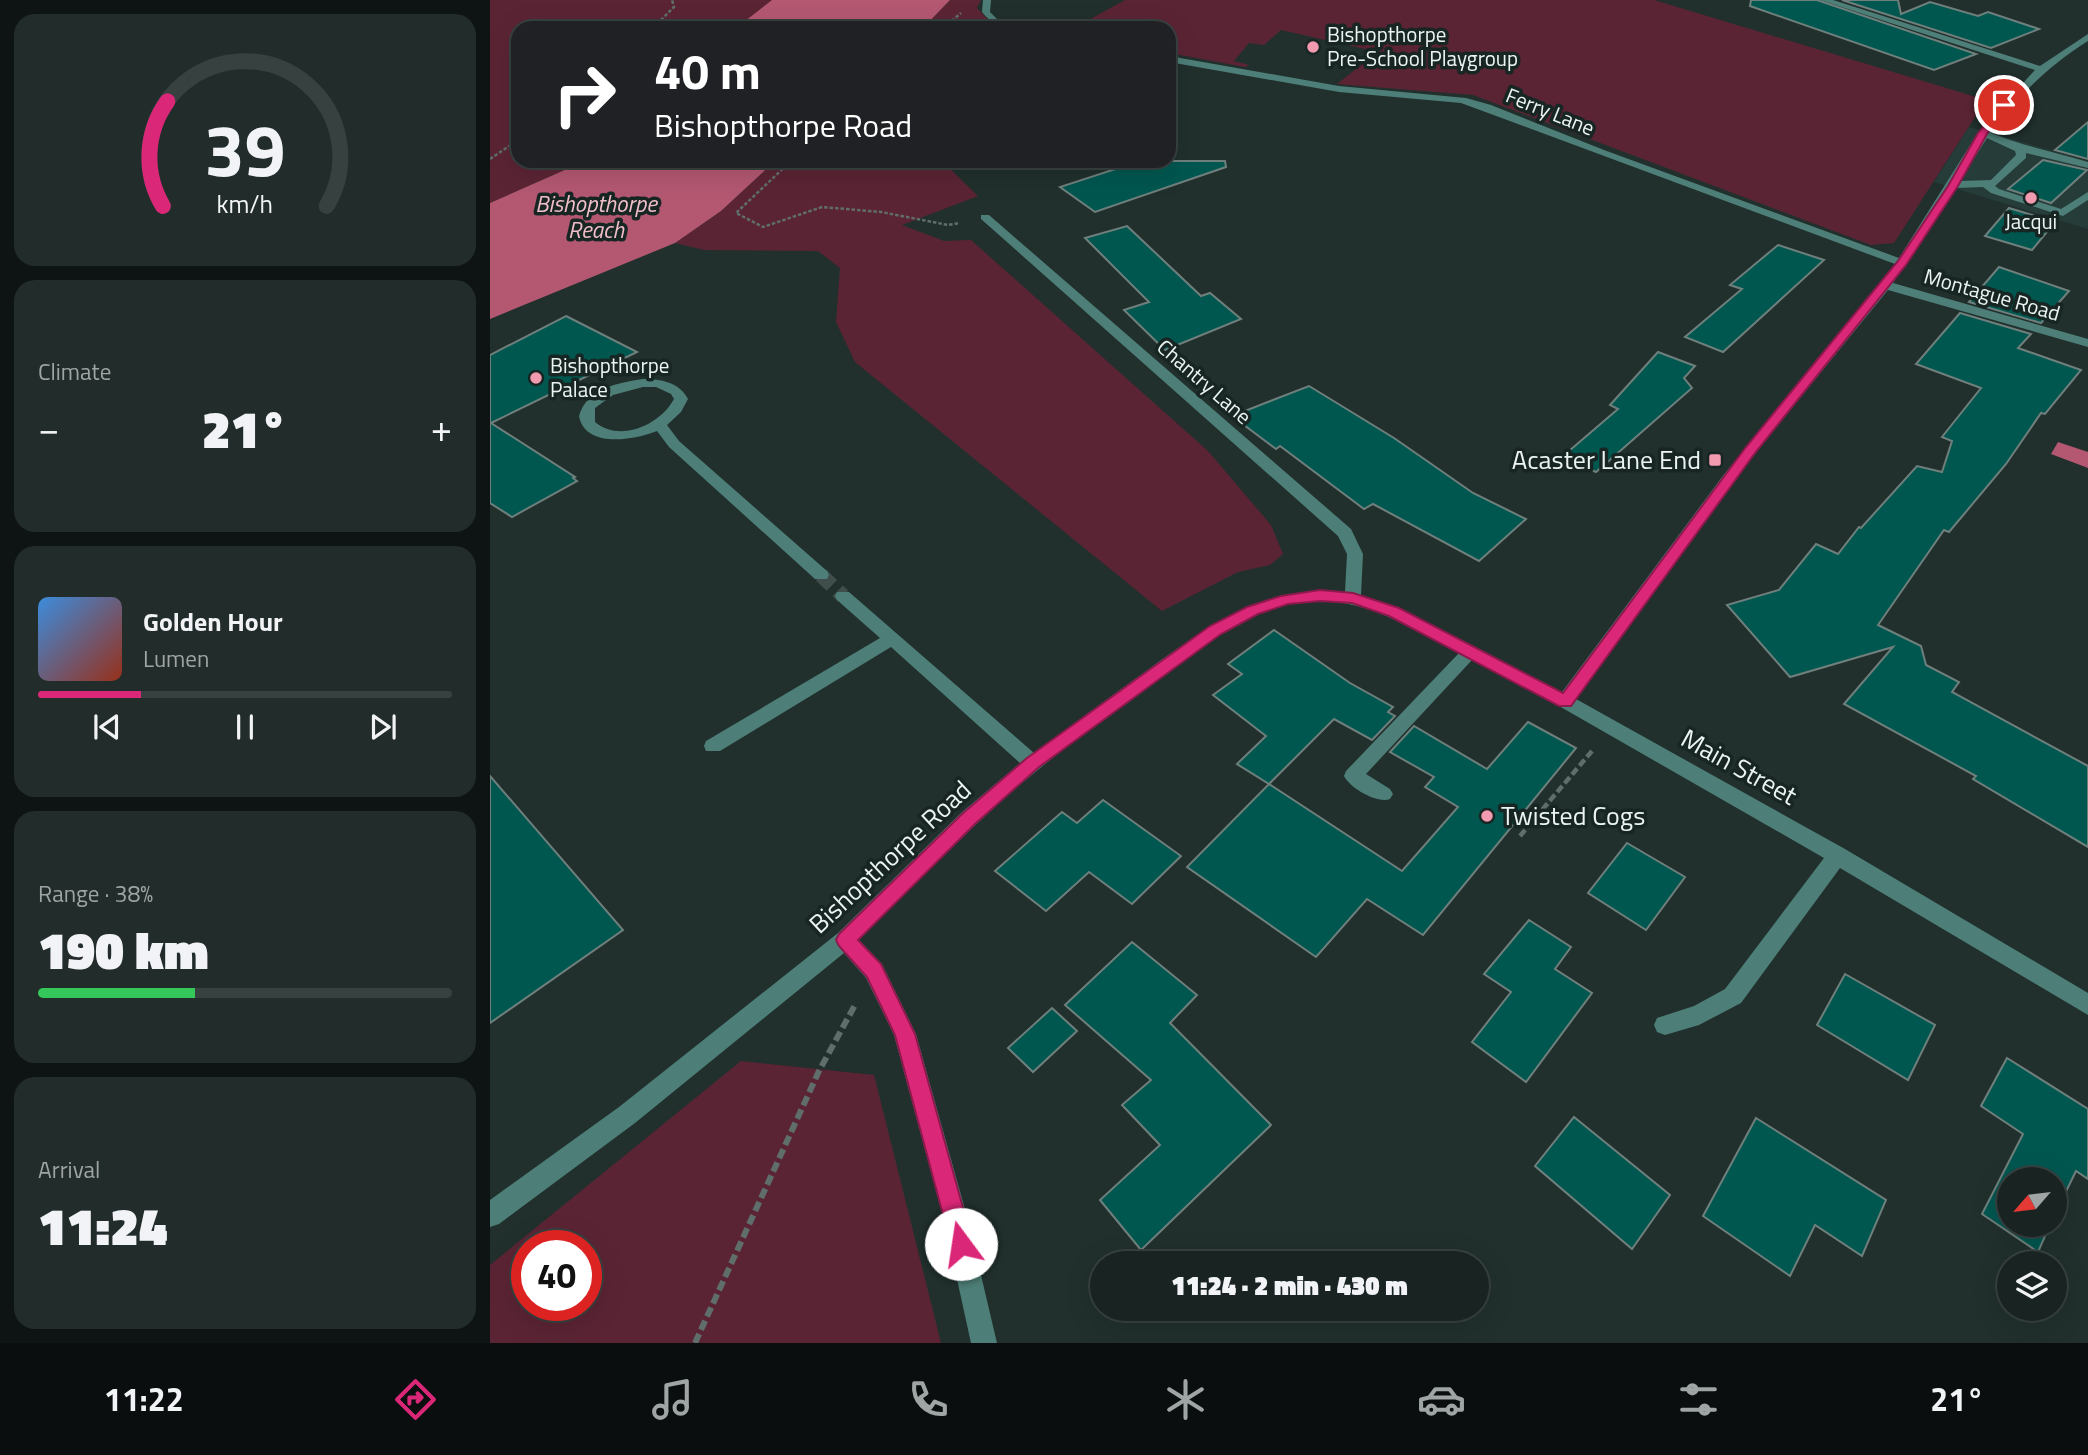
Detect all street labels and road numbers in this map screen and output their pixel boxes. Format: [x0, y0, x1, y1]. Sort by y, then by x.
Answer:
street label: Ferry Lane [1501, 79, 1599, 143]
street label: Montague Road [1920, 259, 2064, 329]
street label: Chantry Lane [1150, 331, 1259, 431]
street label: Main Street [1674, 719, 1804, 814]
street label: Bishopthorpe Road [800, 771, 980, 942]

